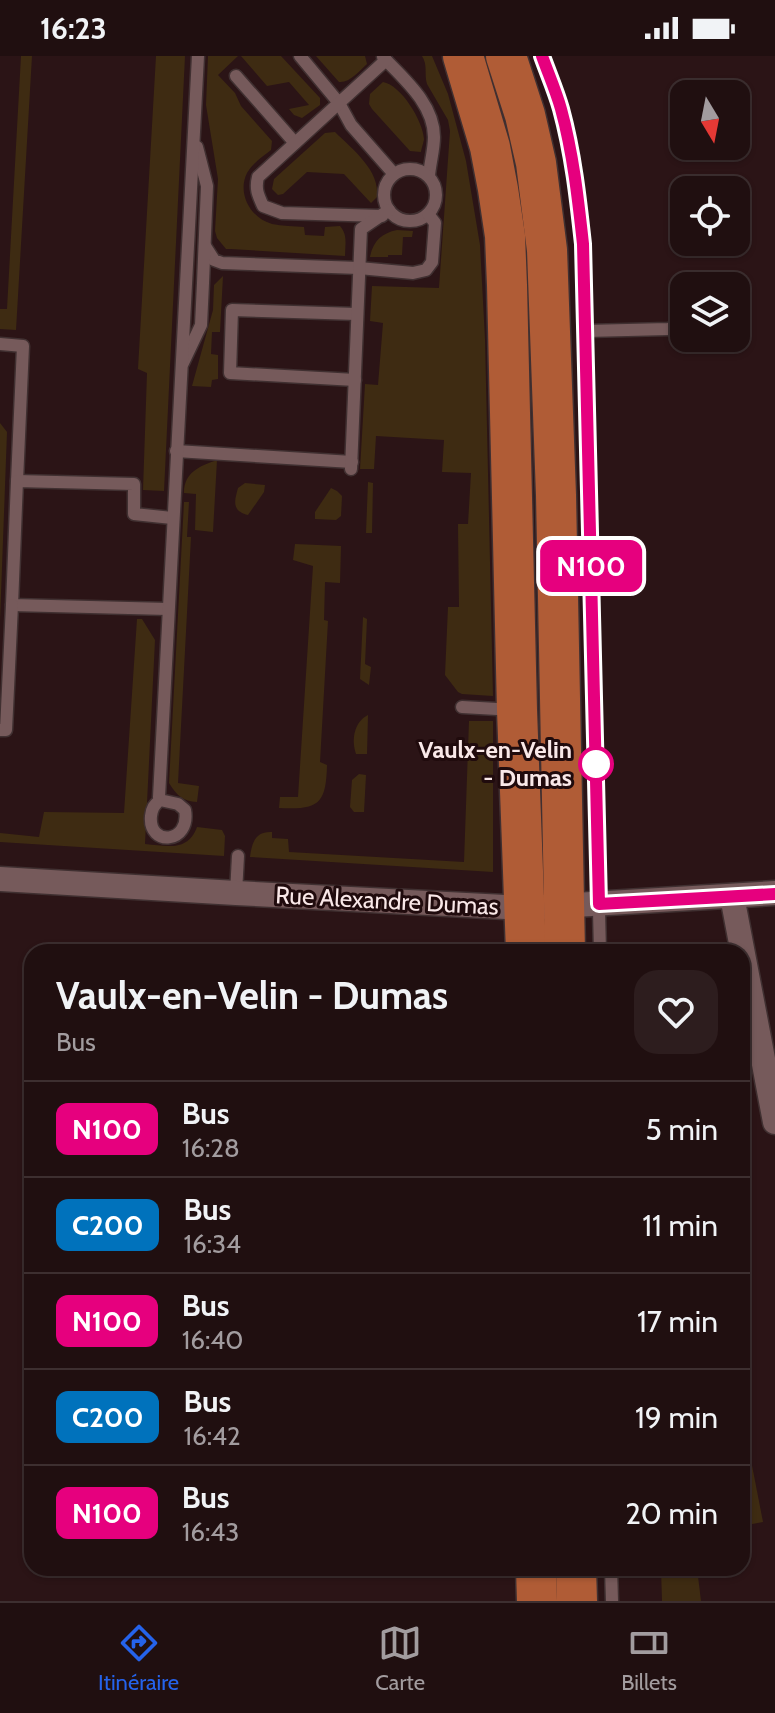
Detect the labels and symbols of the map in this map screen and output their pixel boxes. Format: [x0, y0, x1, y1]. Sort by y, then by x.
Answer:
north arrow [670, 80, 750, 160]
line badge: N100 [535, 540, 647, 592]
place label: Vaulx-en-Velin - Dumas [419, 735, 572, 792]
marker: Vaulx-en-Velin - Dumas [579, 747, 613, 781]
street label: Rue Alexandre Dumas [275, 880, 500, 921]

